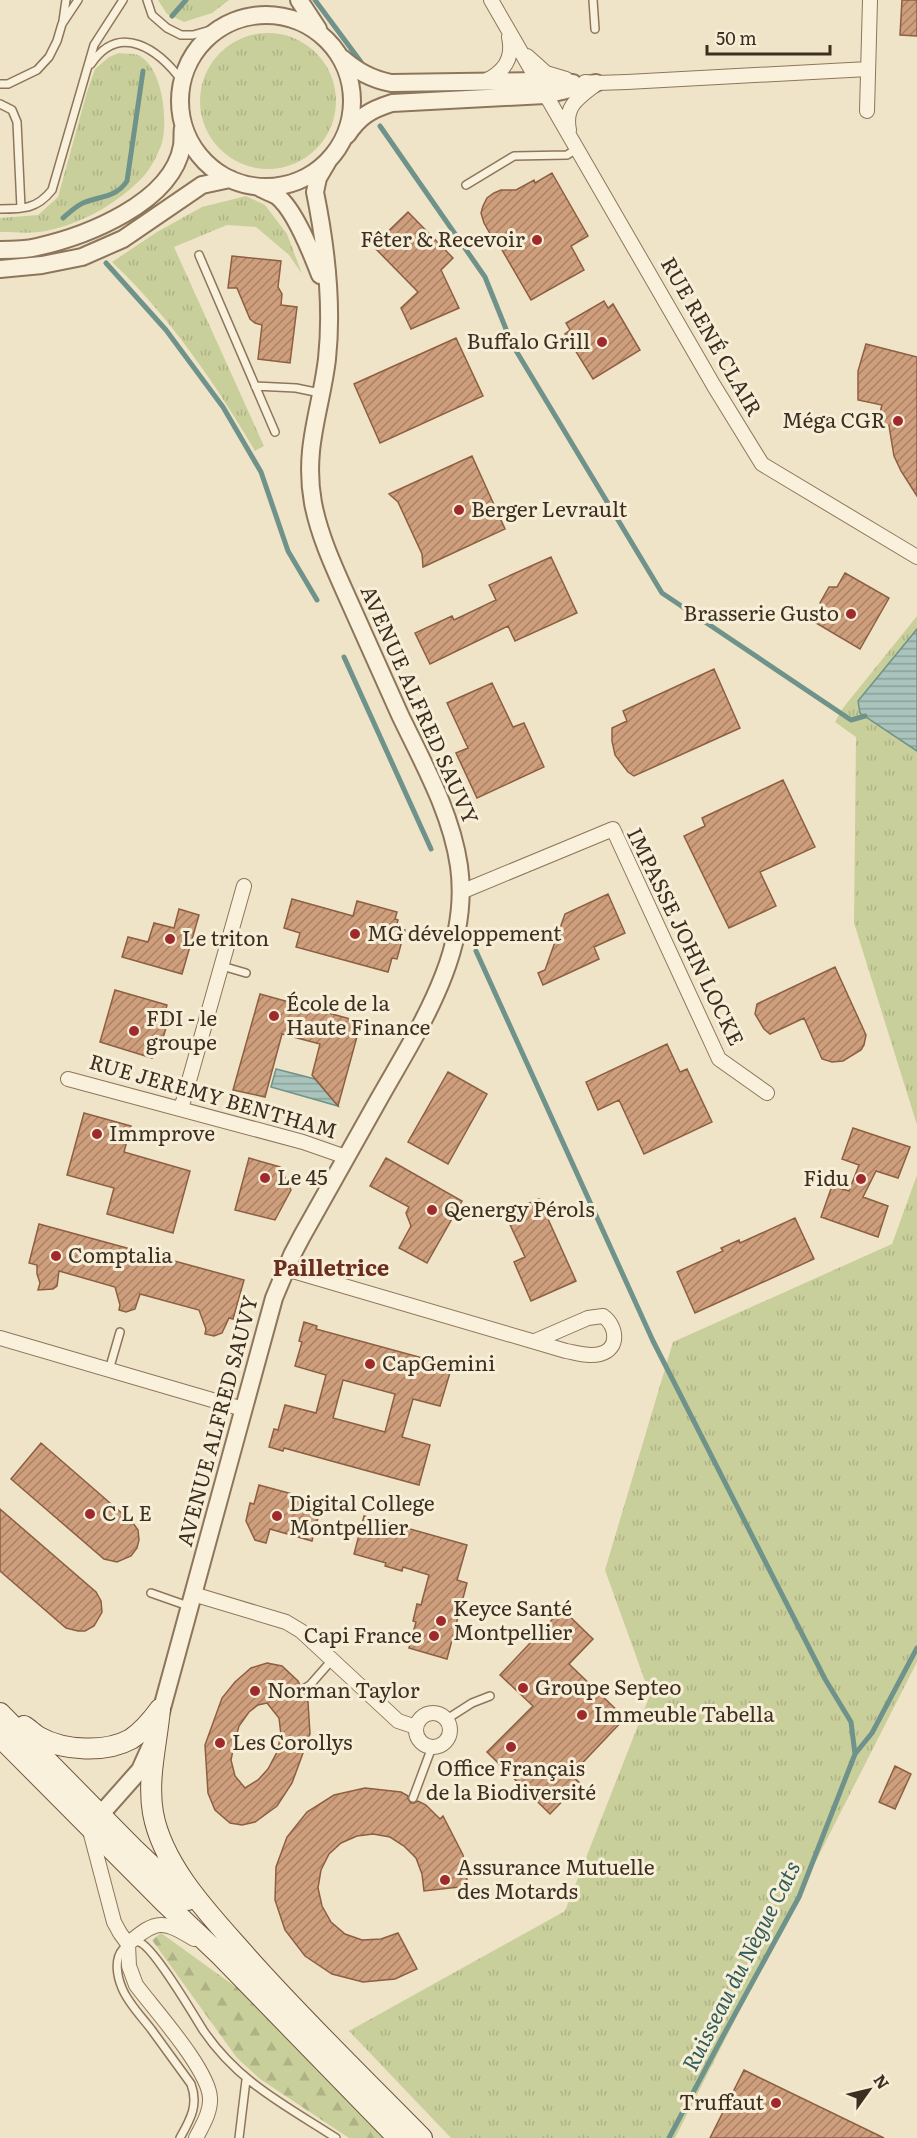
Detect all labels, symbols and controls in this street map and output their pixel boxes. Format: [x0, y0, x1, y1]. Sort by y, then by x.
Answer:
scale bar [707, 18, 830, 56]
text: 50 m [716, 24, 757, 51]
place label: Fêter & Recevoir [360, 222, 525, 253]
marker: Fêter & Recevoir [530, 233, 544, 247]
street label: RUE RENÉ CLAIR [655, 250, 771, 421]
place label: Buffalo Grill [467, 324, 590, 355]
marker: Buffalo Grill [595, 335, 609, 349]
place label: Méga CGR [782, 403, 886, 434]
marker: Méga CGR [891, 414, 905, 428]
place label: Berger Levrault [471, 492, 628, 523]
marker: Berger Levrault [452, 503, 466, 517]
street label: AVENUE ALFRED SAUVY [355, 580, 488, 828]
place label: Brasserie Gusto [683, 596, 839, 627]
marker: Brasserie Gusto [844, 607, 858, 621]
street label: IMPASSE JOHN LOCKE [621, 822, 754, 1050]
place label: MG développement [367, 916, 562, 947]
place label: Le triton [182, 921, 269, 952]
marker: MG développement [348, 927, 362, 941]
marker: Le triton [163, 932, 177, 946]
place label: École de la Haute Finance [286, 986, 431, 1041]
place label: FDI - le groupe [146, 1001, 217, 1056]
marker: École de la Haute Finance [267, 1009, 281, 1023]
marker: FDI - le groupe [127, 1024, 141, 1038]
street label: RUE JEREMY BENTHAM [86, 1044, 341, 1145]
place label: Immprove [109, 1116, 215, 1147]
marker: Immprove [90, 1127, 104, 1141]
place label: Le 45 [277, 1160, 328, 1191]
place label: Fidu [803, 1161, 849, 1192]
marker: Le 45 [258, 1171, 272, 1185]
marker: Fidu [854, 1172, 868, 1186]
place label: Qenergy Pérols [444, 1192, 595, 1223]
marker: Qenergy Pérols [425, 1203, 439, 1217]
place label: Comptalia [68, 1238, 173, 1269]
marker: Comptalia [49, 1249, 63, 1263]
district label: Pailletrice [273, 1250, 389, 1283]
street label: AVENUE ALFRED SAUVY [167, 1291, 264, 1549]
place label: CapGemini [382, 1346, 495, 1377]
marker: CapGemini [363, 1357, 377, 1371]
place label: Digital College Montpellier [289, 1486, 435, 1541]
place label: C L E [102, 1496, 152, 1527]
marker: C L E [83, 1507, 97, 1521]
marker: Digital College Montpellier [270, 1509, 284, 1523]
place label: Keyce Santé Montpellier [453, 1591, 572, 1646]
marker: Keyce Santé Montpellier [434, 1614, 448, 1628]
place label: Capi France [304, 1618, 422, 1649]
marker: Capi France [427, 1629, 441, 1643]
place label: Groupe Septeo [535, 1670, 682, 1701]
place label: Norman Taylor [267, 1673, 420, 1704]
marker: Groupe Septeo [516, 1681, 530, 1695]
marker: Norman Taylor [248, 1684, 262, 1698]
place label: Immeuble Tabella [594, 1697, 775, 1728]
marker: Immeuble Tabella [575, 1708, 589, 1722]
place label: Les Corollys [232, 1725, 353, 1756]
marker: Les Corollys [213, 1736, 227, 1750]
marker: Office Français de la Biodiversité [504, 1740, 518, 1754]
place label: Office Français de la Biodiversité [426, 1751, 596, 1806]
place label: Assurance Mutuelle des Motards [457, 1850, 655, 1905]
water label: Ruisseau du Nègue Cats [672, 1854, 807, 2076]
marker: Assurance Mutuelle des Motards [438, 1873, 452, 1887]
north arrow [839, 2060, 899, 2120]
text: N [869, 2069, 896, 2093]
place label: Truffaut [679, 2085, 765, 2116]
marker: Truffaut [769, 2096, 783, 2110]

